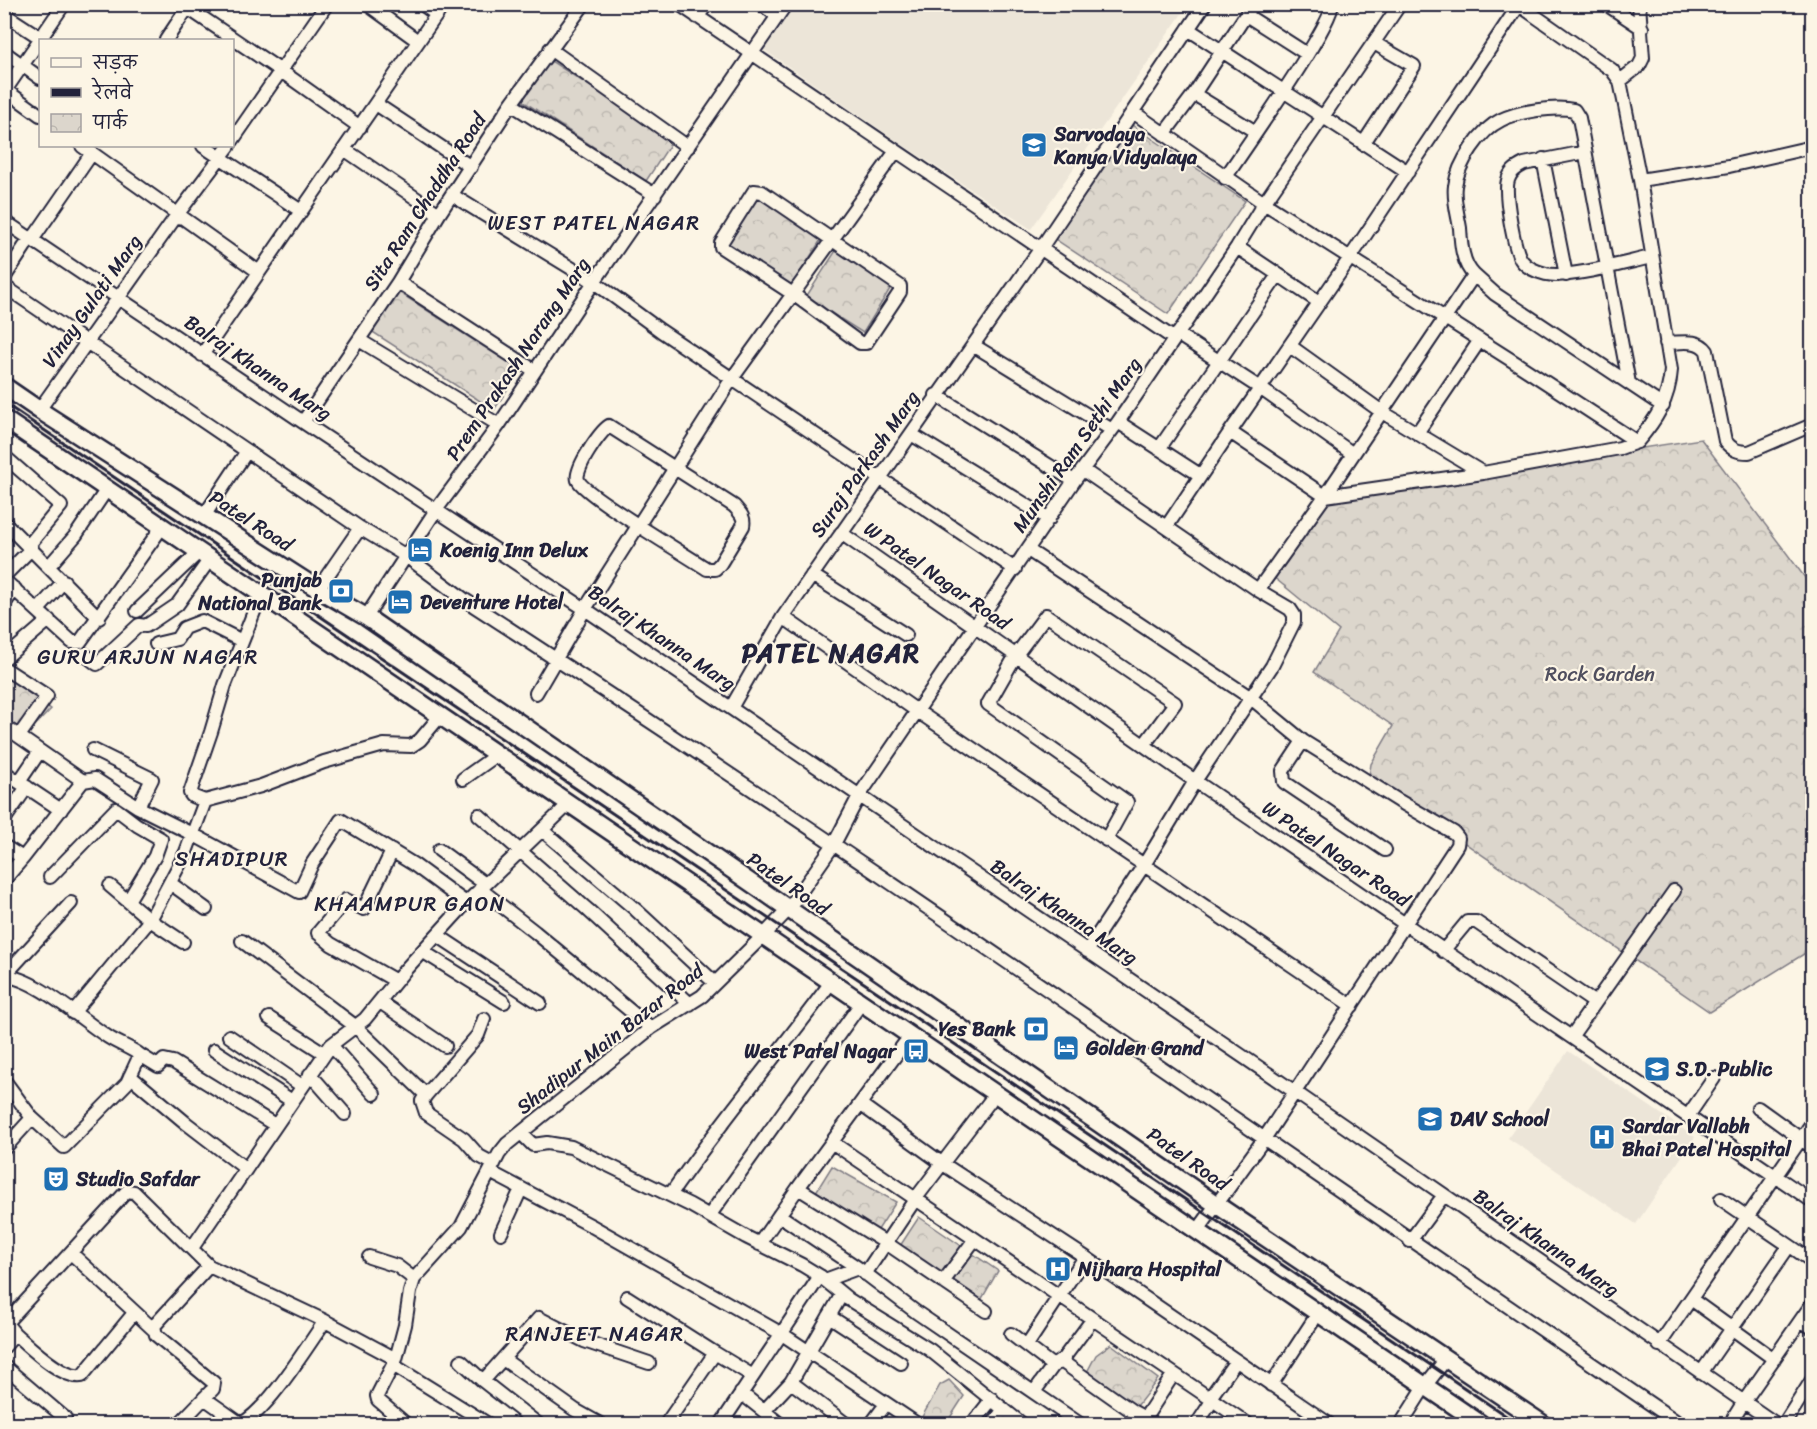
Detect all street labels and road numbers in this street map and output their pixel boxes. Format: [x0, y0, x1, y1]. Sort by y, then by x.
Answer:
street label: Sita Ram Chaddha Road [354, 105, 497, 298]
street label: Vinay Gulati Marg [33, 227, 151, 375]
street label: Prem Prakash Narang Marg [437, 250, 599, 468]
street label: Balraj Khanna Marg [177, 305, 339, 431]
street label: Munshi Ram Sethi Marg [1003, 350, 1151, 540]
street label: Suraj Parkash Marg [801, 383, 929, 545]
street label: Patel Road [202, 481, 301, 562]
street label: W Patel Nagar Road [856, 512, 1019, 641]
street label: Balraj Khanna Marg [581, 575, 743, 701]
street label: W Patel Nagar Road [1255, 791, 1419, 918]
street label: Patel Road [739, 842, 838, 926]
street label: Balraj Khanna Marg [983, 849, 1145, 975]
street label: Shadipur Main Bazar Road [509, 953, 713, 1124]
street label: Patel Road [1139, 1117, 1238, 1201]
street label: Balraj Khanna Marg [1466, 1179, 1626, 1307]

